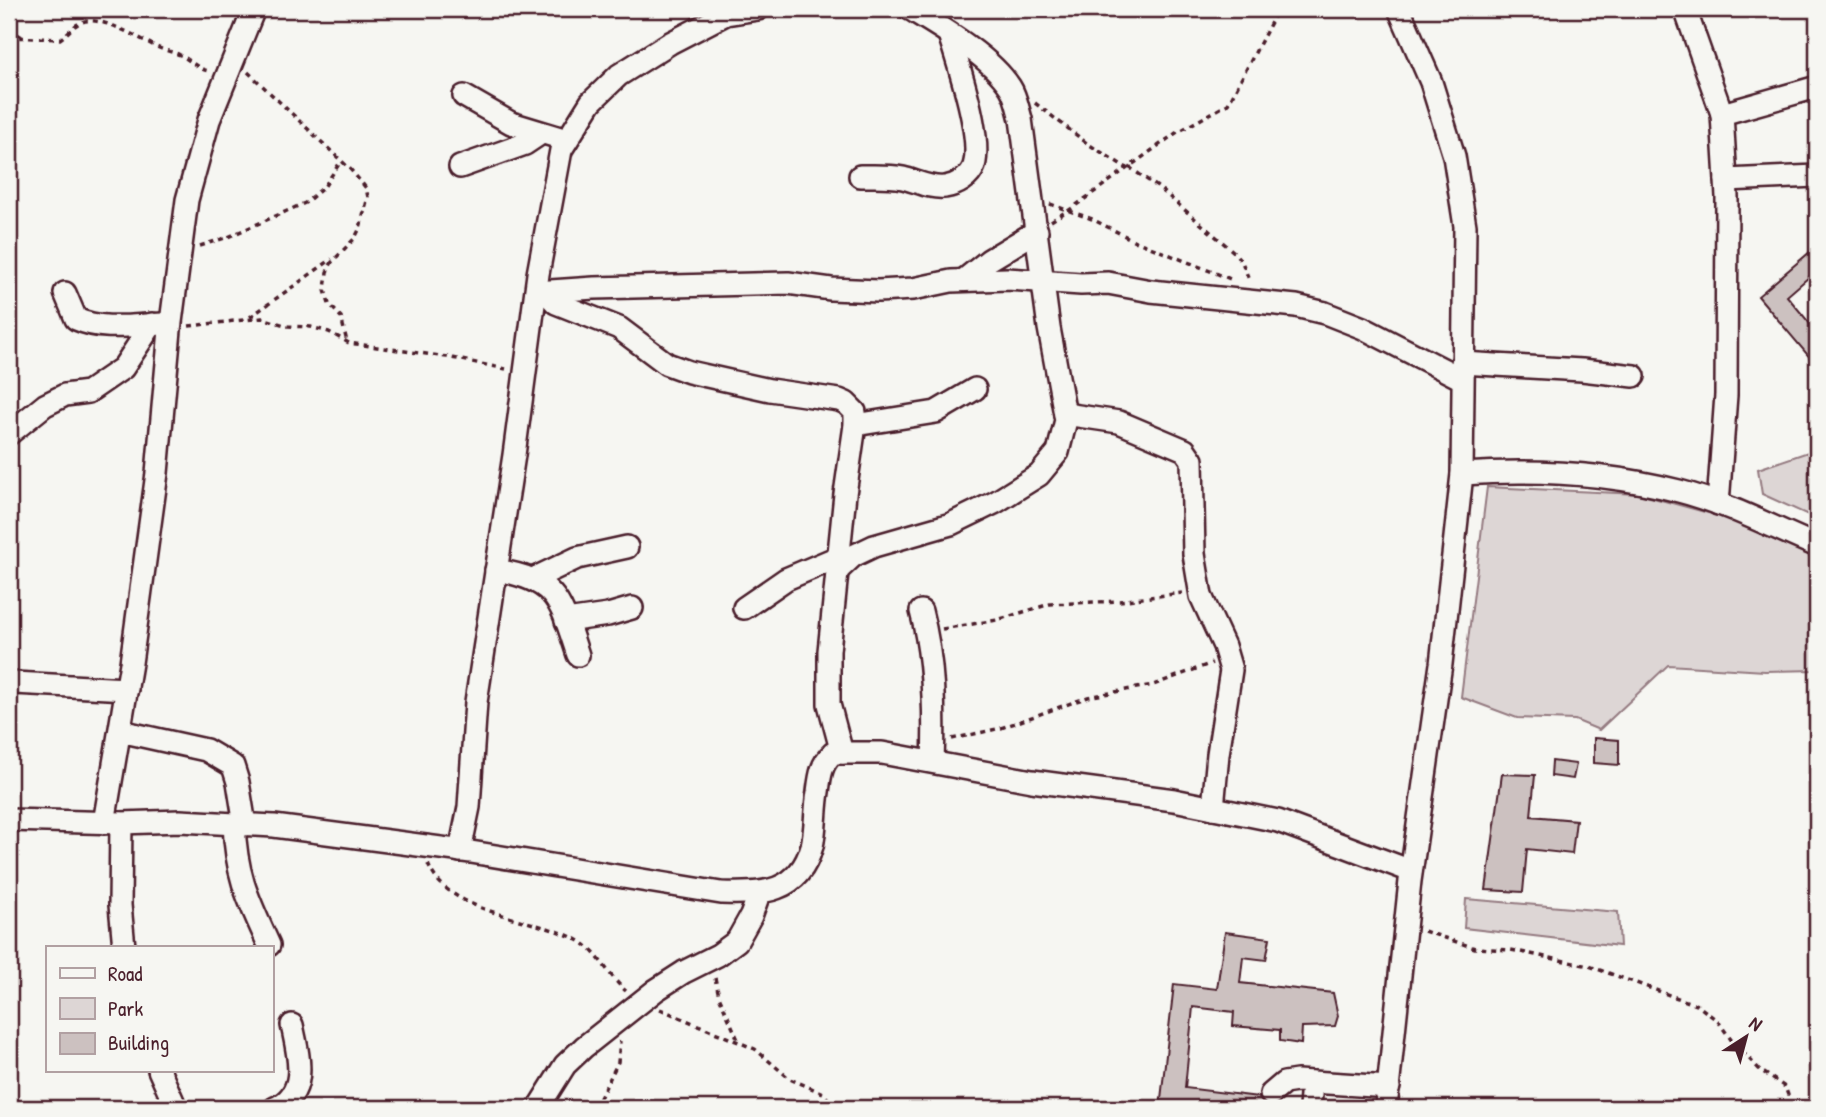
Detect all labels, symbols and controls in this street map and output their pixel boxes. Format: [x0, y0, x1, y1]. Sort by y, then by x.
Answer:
legend [46, 946, 273, 1072]
text: Road [108, 959, 142, 988]
text: Park [108, 994, 143, 1023]
north arrow [1710, 1002, 1780, 1072]
text: N [1744, 1010, 1768, 1037]
text: Building [108, 1028, 169, 1057]

